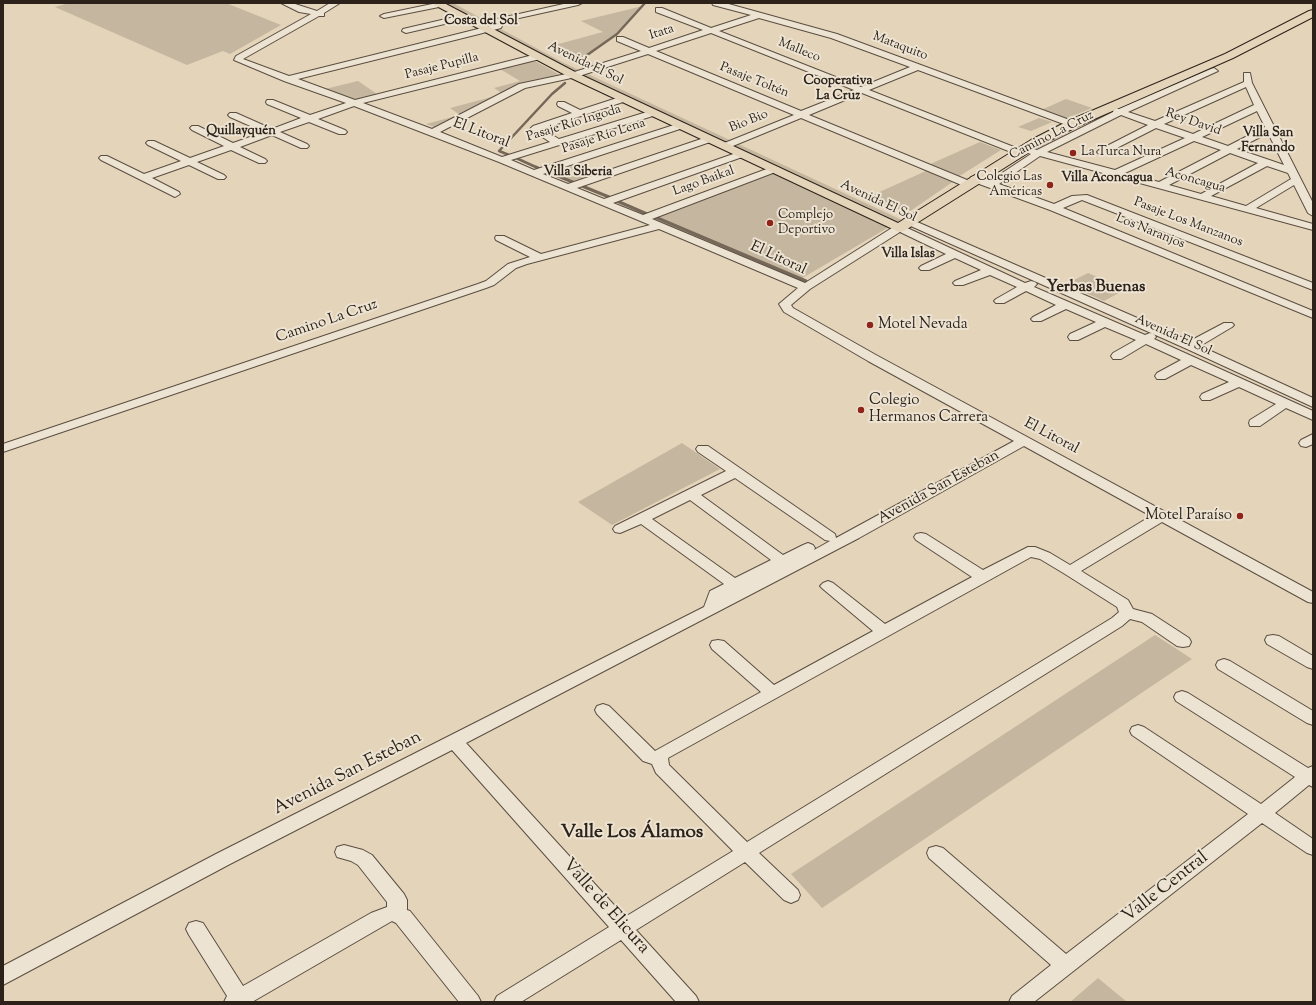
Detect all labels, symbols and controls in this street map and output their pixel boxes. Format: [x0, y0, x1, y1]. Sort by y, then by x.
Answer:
district label: Costa del Sol [444, 14, 518, 30]
street label: Itata [648, 22, 676, 44]
street label: Mataquito [870, 29, 930, 65]
street label: Malleco [776, 36, 822, 66]
street label: Avenida El Sol [545, 39, 625, 89]
street label: Pasaje Pupilla [404, 50, 480, 84]
street label: Pasaje Toltén [717, 60, 791, 102]
district label: Cooperativa La Cruz [803, 74, 873, 105]
street label: Pasaje Río Ingoda [525, 102, 623, 146]
street label: Rey David [1163, 106, 1223, 140]
street label: Bio Bio [727, 107, 771, 137]
street label: Camino La Cruz [1007, 108, 1097, 164]
street label: El Litoral [450, 115, 512, 153]
street label: Pasaje Río Lena [560, 116, 648, 158]
district label: Quillayquén [206, 124, 276, 140]
district label: Villa San Fernando [1241, 126, 1295, 157]
place label: La Turca Nura [1081, 145, 1161, 161]
marker: La Turca Nura [1068, 148, 1078, 158]
street label: Lago Baikal [671, 164, 737, 200]
district label: Villa Siberia [544, 165, 612, 181]
street label: Aconcagua [1163, 165, 1227, 197]
place label: Colegio Las Américas [976, 170, 1042, 201]
district label: Villa Aconcagua [1061, 171, 1153, 187]
street label: Avenida El Sol [837, 178, 919, 226]
marker: Colegio Las Américas [1045, 180, 1055, 190]
street label: Pasaje Los Manzanos [1131, 195, 1245, 251]
place label: Complejo Deportivo [778, 208, 835, 239]
street label: Los Naranjos [1113, 211, 1187, 253]
marker: Complejo Deportivo [765, 218, 775, 228]
street label: El Litoral [747, 238, 809, 280]
district label: Villa Islas [881, 247, 935, 263]
district label: Yerbas Buenas [1047, 278, 1145, 298]
street label: Camino La Cruz [274, 296, 380, 348]
street label: Avenida El Sol [1132, 312, 1214, 360]
place label: Motel Nevada [878, 316, 968, 334]
marker: Motel Nevada [865, 320, 875, 330]
place label: Colegio Hermanos Carrera [869, 392, 988, 427]
marker: Colegio Hermanos Carrera [856, 405, 866, 415]
street label: El Litoral [1020, 415, 1082, 459]
street label: Avenida San Esteban [875, 447, 1003, 529]
place label: Motel Paraíso [1145, 507, 1232, 525]
marker: Motel Paraíso [1235, 511, 1245, 521]
street label: Avenida San Esteban [270, 727, 426, 821]
district label: Valle Los Álamos [561, 823, 703, 845]
street label: Valle Central [1119, 848, 1213, 928]
street label: Valle de Elicura [557, 855, 653, 959]

